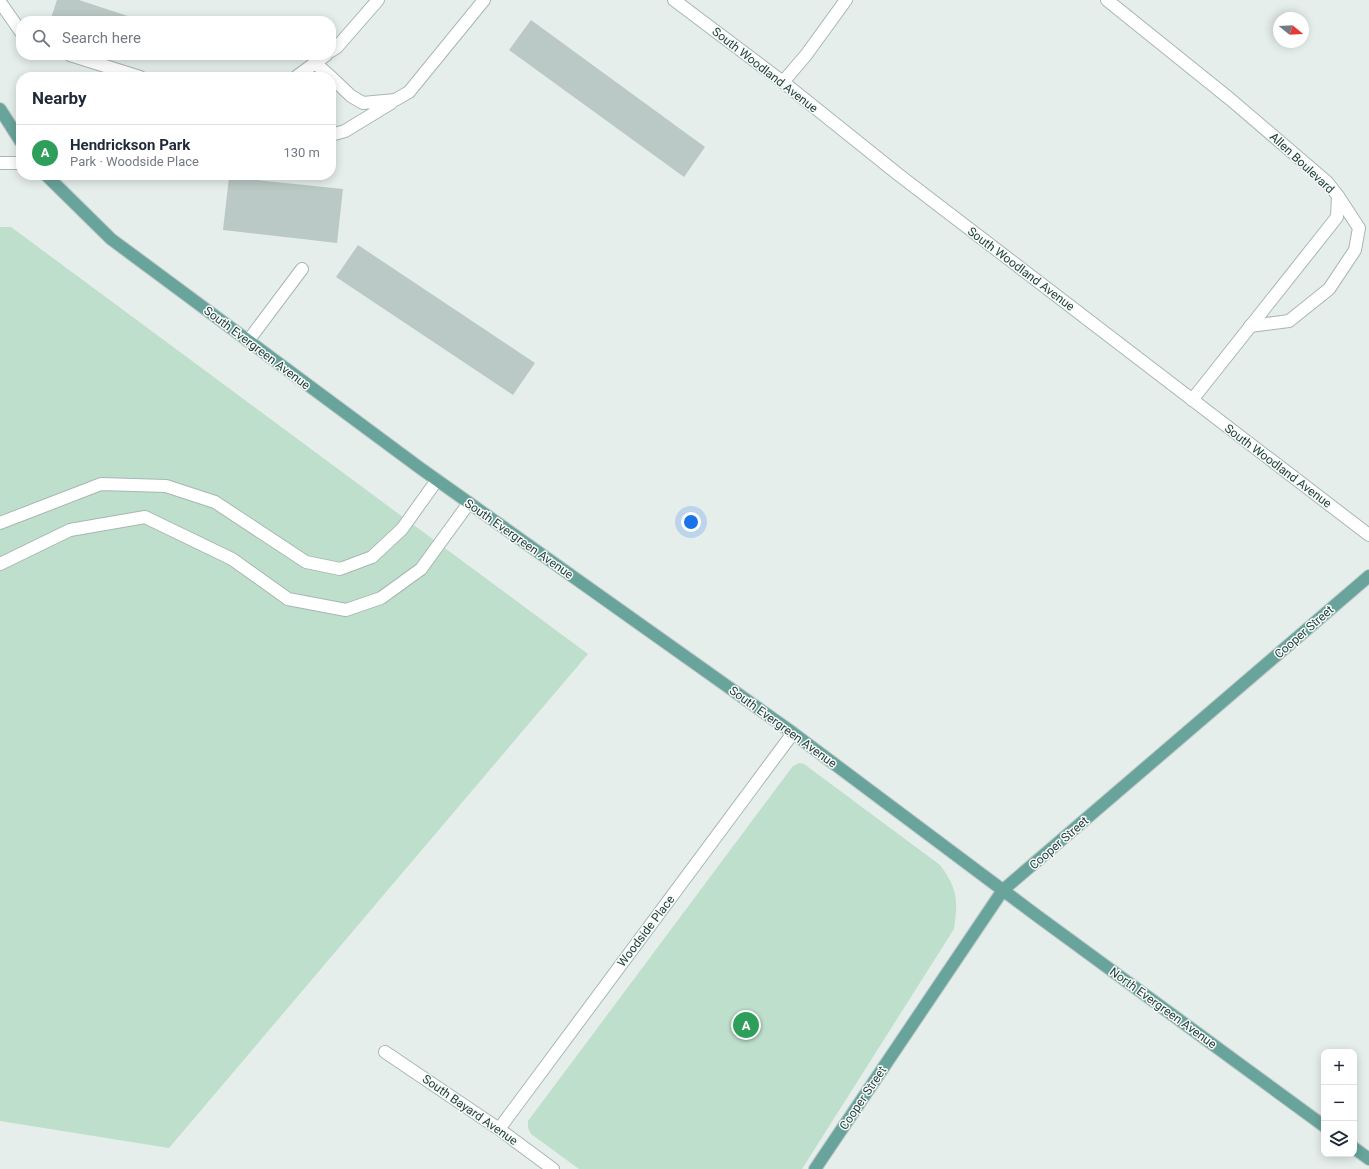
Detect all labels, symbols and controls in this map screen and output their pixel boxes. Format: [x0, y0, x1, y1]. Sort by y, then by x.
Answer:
north arrow [1273, 12, 1309, 48]
search box [16, 16, 336, 60]
street label: South Woodland Avenue [709, 24, 821, 116]
icon: search [30, 27, 52, 49]
text: Search here [62, 29, 141, 47]
text: Nearby [32, 88, 87, 108]
street label: Allen Boulevard [1267, 130, 1337, 196]
text: Hendrickson Park [70, 136, 190, 154]
text: A [41, 145, 49, 160]
text: 130 m [283, 145, 320, 160]
text: Park · Woodside Place [70, 154, 199, 169]
street label: South Woodland Avenue [965, 224, 1077, 314]
street label: South Evergreen Avenue [201, 304, 313, 392]
street label: South Woodland Avenue [1222, 421, 1334, 511]
street label: South Evergreen Avenue [462, 496, 576, 582]
your location [681, 512, 701, 532]
street label: Cooper Street [1272, 603, 1336, 661]
street label: South Evergreen Avenue [727, 683, 839, 771]
street label: Cooper Street [1027, 814, 1091, 872]
street label: Woodside Place [615, 893, 677, 969]
street label: North Evergreen Avenue [1107, 965, 1219, 1051]
pin: A [733, 1010, 759, 1040]
map controls [1321, 1049, 1357, 1157]
button: + [1321, 1049, 1357, 1085]
street label: Cooper Street [837, 1064, 889, 1132]
street label: South Bayard Avenue [420, 1072, 520, 1148]
button: − [1321, 1085, 1357, 1121]
button: layers [1321, 1121, 1357, 1157]

